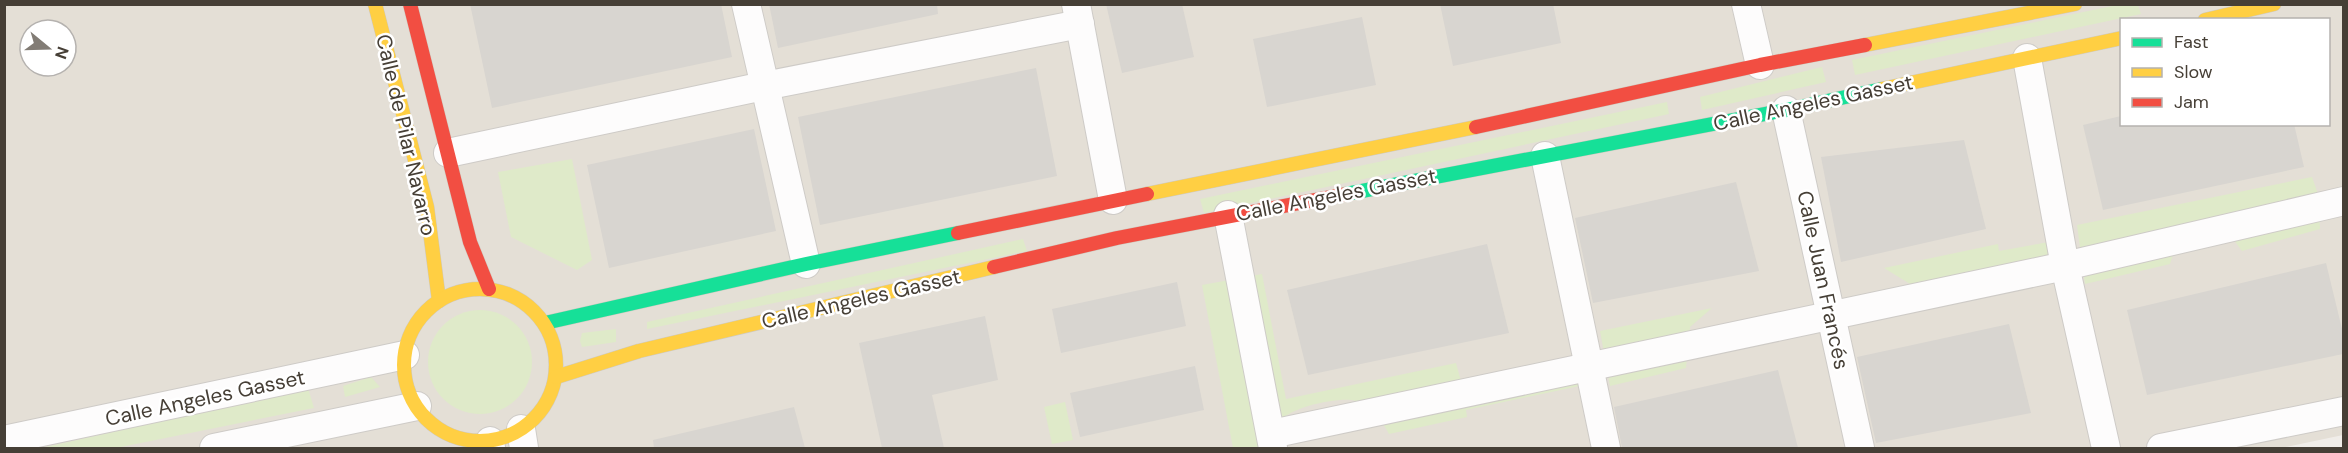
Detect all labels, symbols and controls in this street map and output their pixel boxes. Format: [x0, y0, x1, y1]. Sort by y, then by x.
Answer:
north arrow [18, 18, 78, 78]
legend [2120, 18, 2330, 126]
text: Fast [2174, 30, 2209, 54]
street label: Calle de Pilar Navarro [369, 32, 443, 238]
text: N [50, 44, 74, 62]
text: Slow [2174, 60, 2213, 84]
street label: Calle Angeles Gasset [1711, 68, 1915, 138]
text: Jam [2174, 90, 2209, 114]
street label: Calle Angeles Gasset [1233, 162, 1439, 228]
street label: Calle Juan Francés [1790, 188, 1856, 372]
street label: Calle Angeles Gasset [759, 262, 963, 336]
street label: Calle Angeles Gasset [103, 363, 307, 433]

